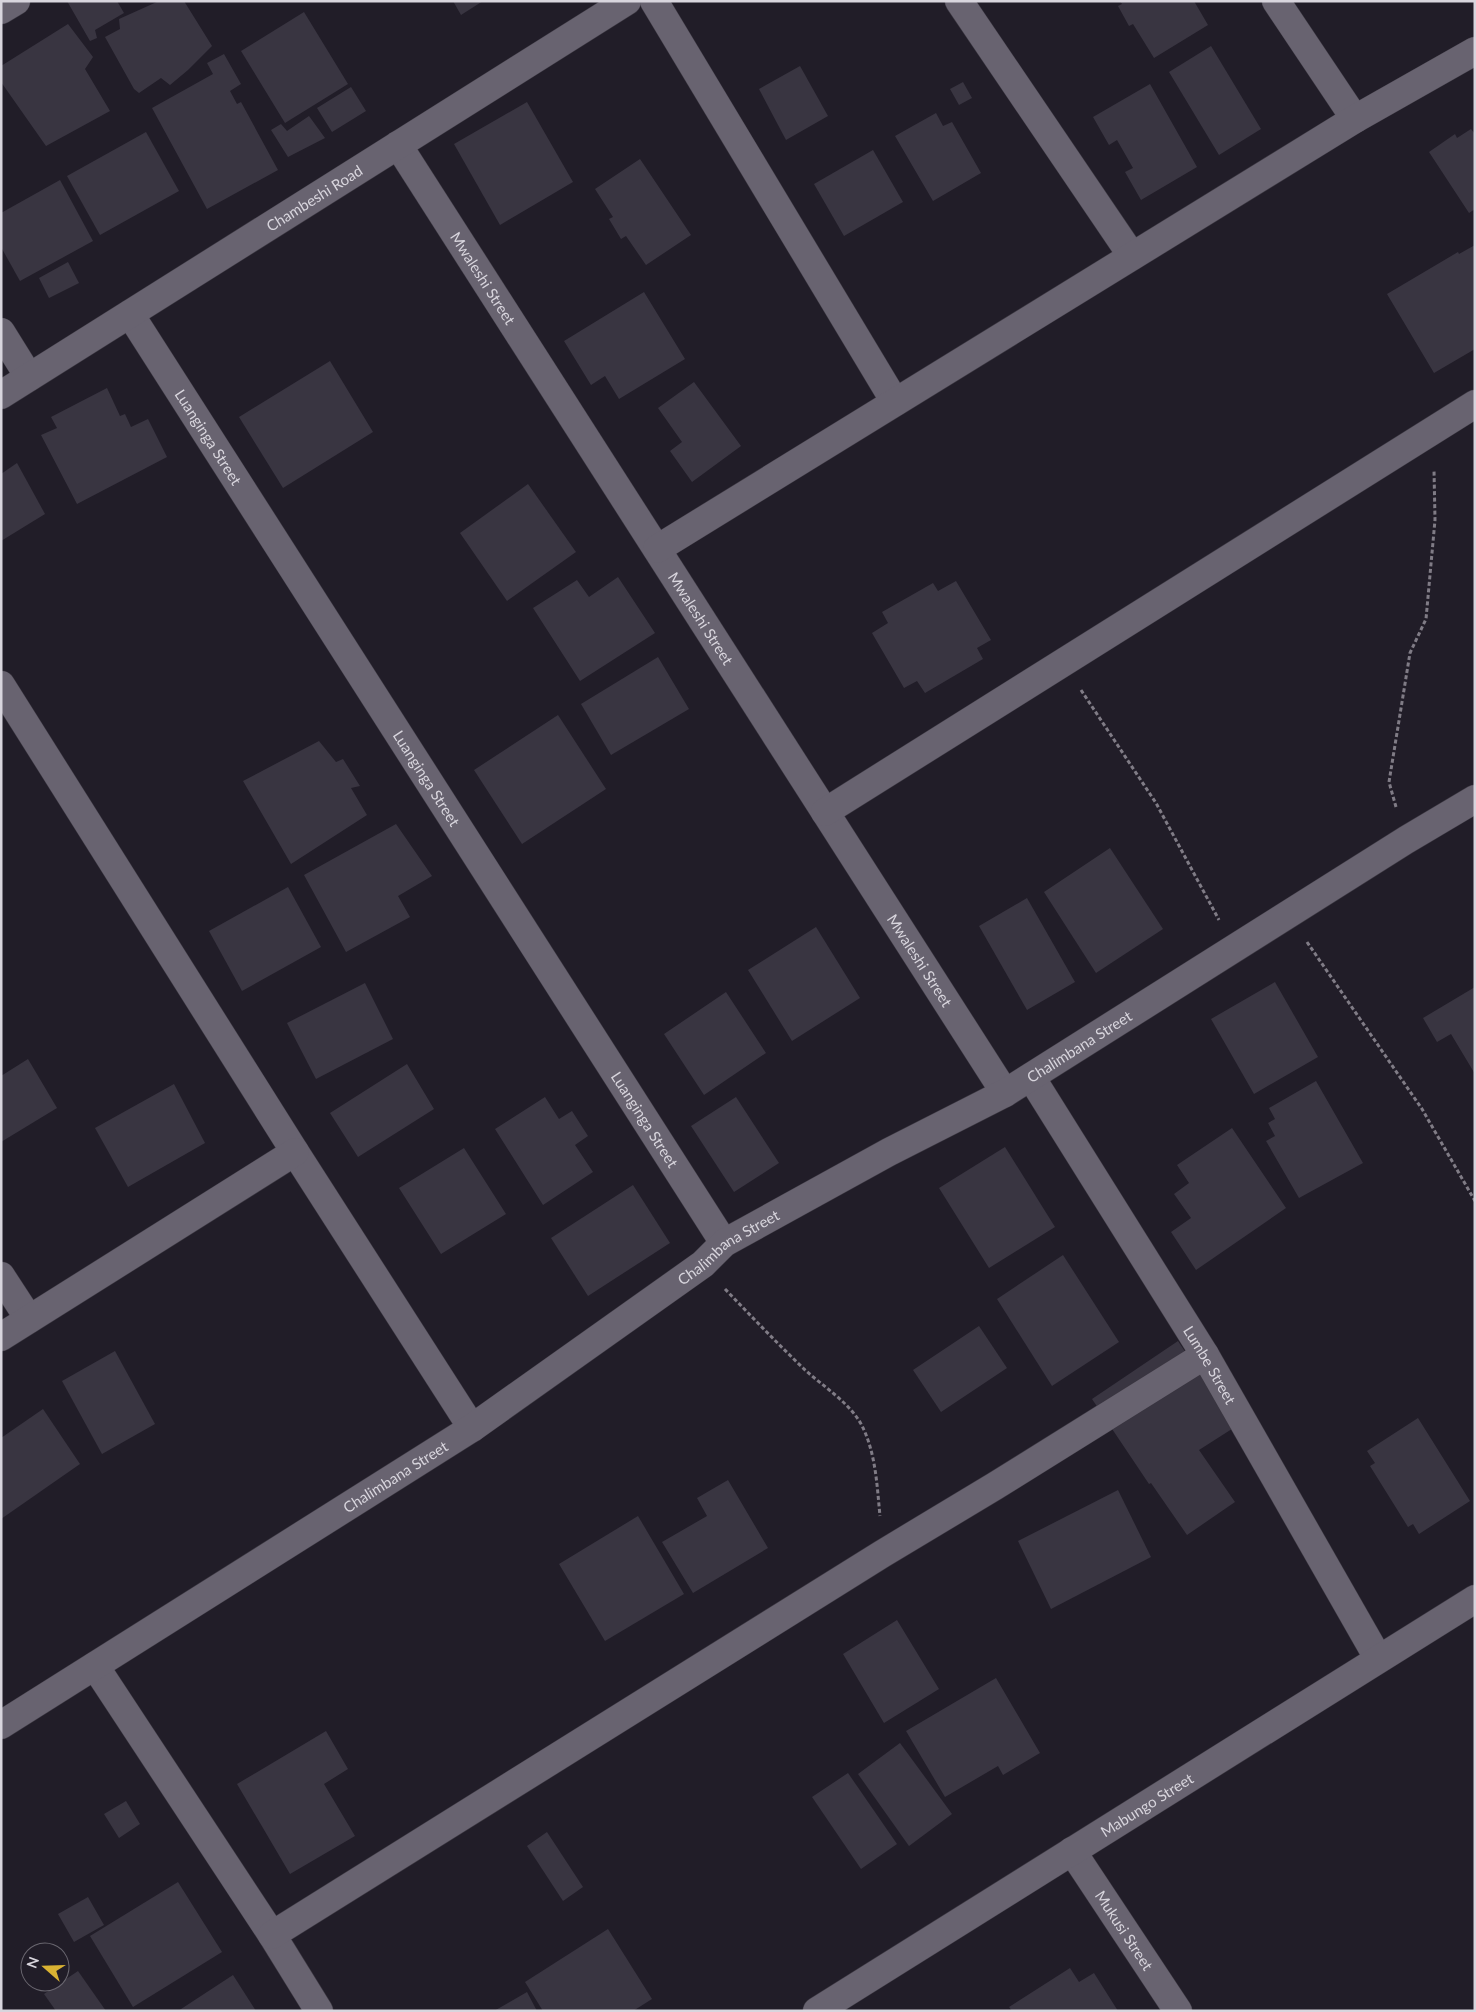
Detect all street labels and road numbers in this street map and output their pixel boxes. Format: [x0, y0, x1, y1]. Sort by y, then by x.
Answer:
street label: Chambeshi Road [263, 161, 366, 235]
street label: Mwaleshi Street [447, 228, 520, 328]
street label: Luanginga Street [171, 386, 246, 489]
street label: Mwaleshi Street [665, 569, 738, 668]
street label: Luanginga Street [390, 727, 464, 830]
street label: Mwaleshi Street [884, 911, 957, 1010]
street label: Chalimbana Street [1023, 1006, 1135, 1086]
street label: Luanginga Street [608, 1068, 683, 1171]
street label: Chalimbana Street [674, 1205, 783, 1288]
street label: Lumbe Street [1180, 1322, 1240, 1408]
street label: Chalimbana Street [339, 1436, 451, 1516]
street label: Mabungo Street [1097, 1769, 1197, 1840]
street label: Mukusi Street [1092, 1887, 1158, 1974]

